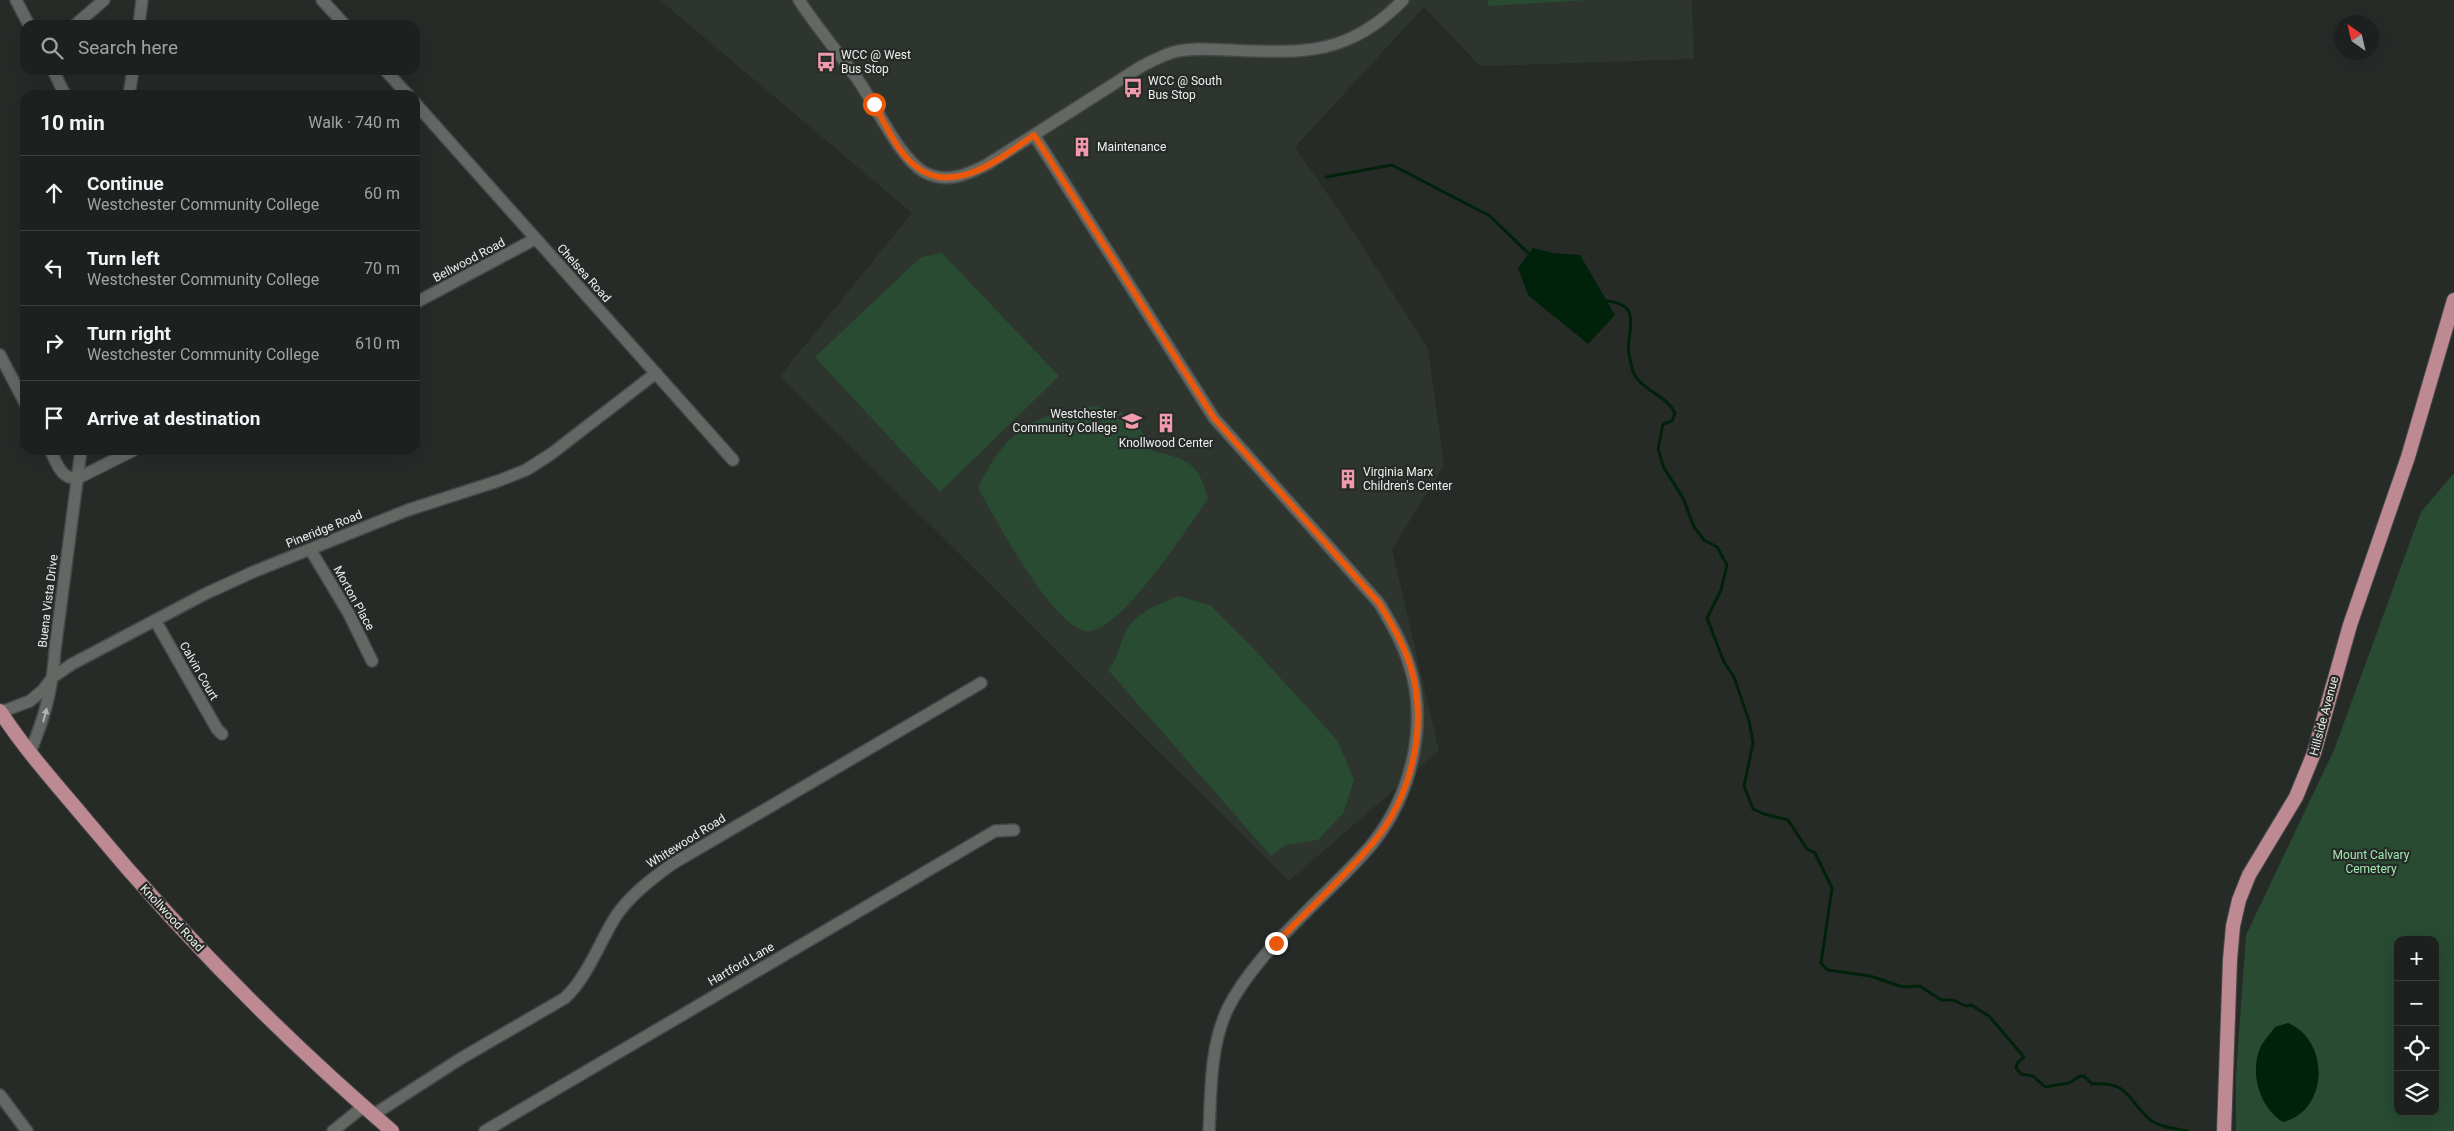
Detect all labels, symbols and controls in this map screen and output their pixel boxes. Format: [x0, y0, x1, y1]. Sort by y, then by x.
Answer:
north arrow [2334, 15, 2379, 60]
search box [20, 20, 420, 75]
icon: search [38, 34, 66, 62]
text: Search here [78, 36, 178, 59]
place label: WCC @ West Bus Stop [841, 48, 911, 76]
bus stop icon: WCC @ West Bus Stop [815, 51, 837, 73]
place label: WCC @ South Bus Stop [1148, 74, 1222, 102]
bus stop icon: WCC @ South Bus Stop [1122, 77, 1144, 99]
route start [863, 93, 886, 116]
text: 10 min [40, 111, 105, 135]
text: Walk · 740 m [308, 113, 400, 132]
building icon: Maintenance [1071, 136, 1093, 158]
place label: Maintenance [1097, 140, 1166, 154]
text: Continue [87, 172, 164, 195]
icon: ahead [40, 179, 68, 207]
text: 60 m [364, 184, 400, 203]
text: Westchester Community College [87, 195, 319, 214]
street label: Bellwood Road [431, 235, 507, 285]
street label: Chelsea Road [554, 241, 614, 305]
text: Turn left [87, 247, 160, 270]
icon: left [40, 254, 68, 282]
text: 70 m [364, 259, 400, 278]
text: Westchester Community College [87, 270, 319, 289]
text: Turn right [87, 322, 171, 345]
icon: right [40, 329, 68, 357]
text: 610 m [355, 334, 400, 353]
text: Westchester Community College [87, 345, 319, 364]
icon: arrive [40, 404, 68, 432]
text: Arrive at destination [87, 407, 260, 430]
place label: Westchester Community College [1013, 407, 1117, 435]
school or university icon: Westchester Community College [1121, 410, 1143, 432]
building icon: Knollwood Center [1155, 412, 1177, 434]
place label: Knollwood Center [1119, 436, 1213, 450]
place label: Virginia Marx Children's Center [1363, 465, 1452, 493]
building icon: Virginia Marx Children's Center [1337, 468, 1359, 490]
street label: Pineridge Road [284, 507, 364, 551]
street label: Buena Vista Drive [35, 554, 61, 648]
street label: Morton Place [331, 563, 377, 633]
street label: Calvin Court [177, 639, 221, 703]
street label: Hillside Avenue [2307, 675, 2341, 757]
one-way arrow [41, 708, 49, 723]
street label: Whitewood Road [644, 811, 728, 871]
park label: Mount Calvary Cemetery [2333, 848, 2410, 876]
street label: Knollwood Road [137, 882, 207, 954]
route end [1265, 932, 1288, 955]
map controls [2394, 936, 2439, 1116]
button: + [2394, 936, 2439, 981]
street label: Hartford Lane [705, 939, 777, 989]
button: − [2394, 981, 2439, 1026]
button: locate [2394, 1026, 2439, 1071]
button: layers [2394, 1071, 2439, 1116]

